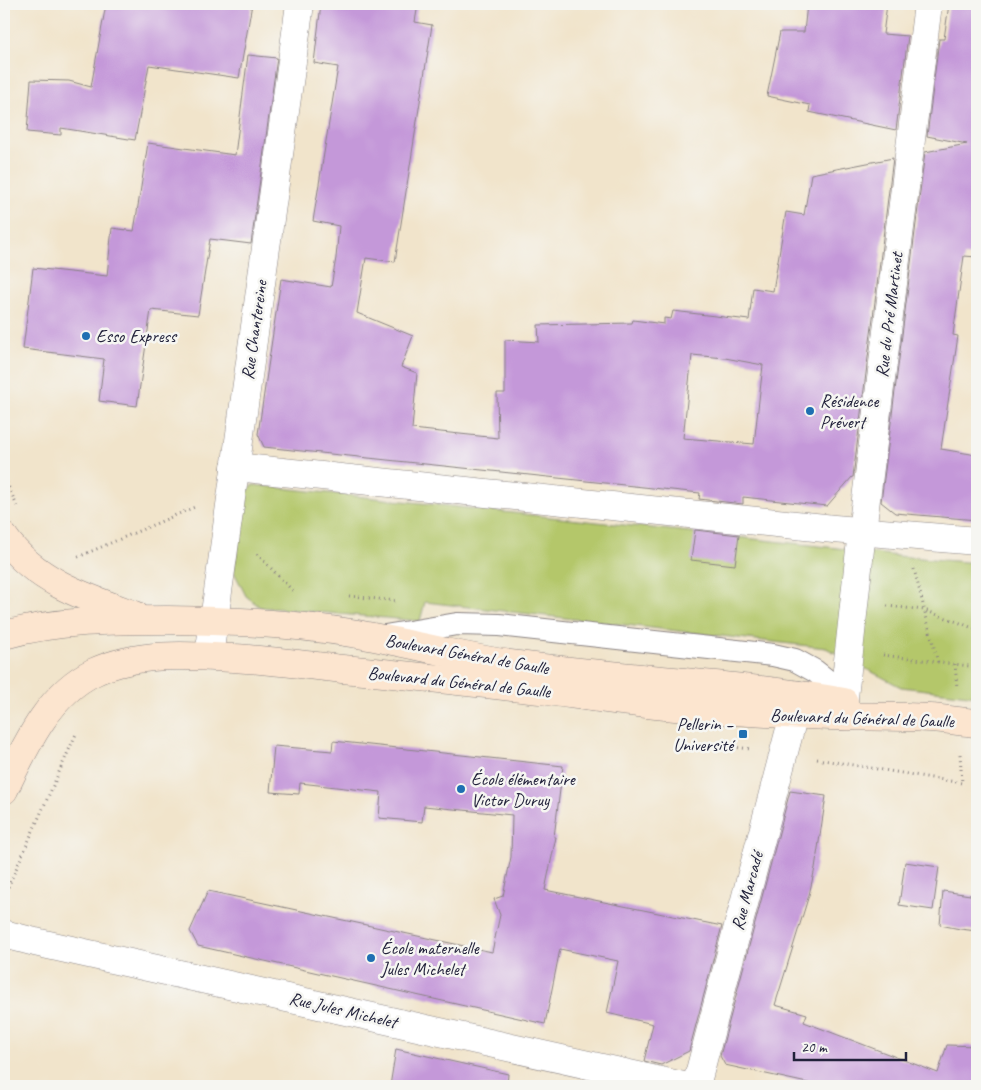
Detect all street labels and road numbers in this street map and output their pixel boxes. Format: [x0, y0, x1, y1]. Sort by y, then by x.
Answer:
street label: Rue du Pré Martinet [870, 249, 908, 379]
street label: Rue Chantereine [236, 278, 272, 381]
street label: Boulevard Général de Gaulle [384, 629, 551, 679]
street label: Boulevard du Général de Gaulle [367, 661, 553, 703]
street label: Boulevard du Général de Gaulle [770, 704, 955, 732]
street label: Rue Marcadé [726, 847, 769, 932]
street label: Rue Jules Michelet [287, 987, 402, 1034]

